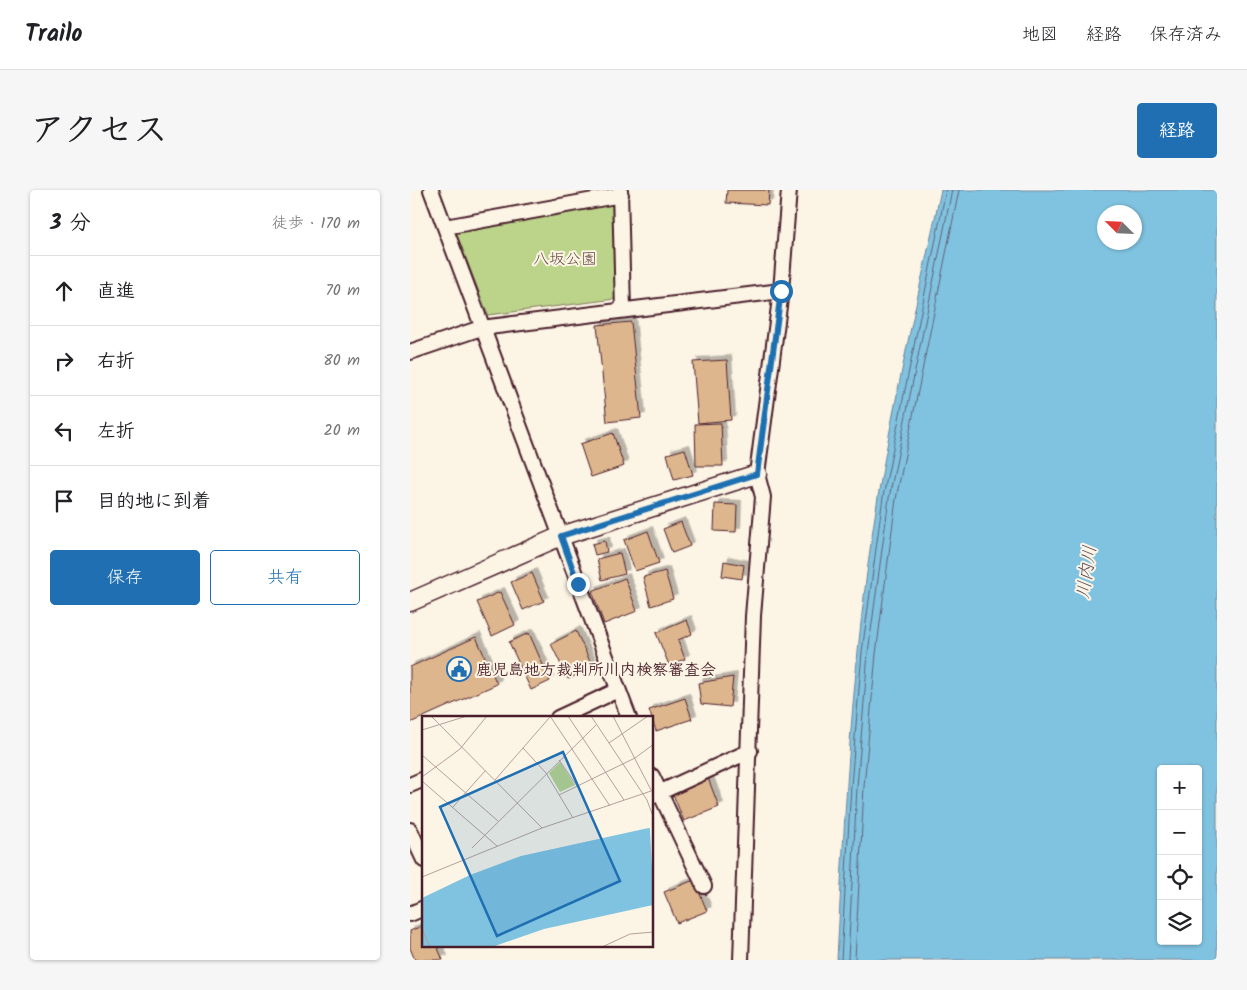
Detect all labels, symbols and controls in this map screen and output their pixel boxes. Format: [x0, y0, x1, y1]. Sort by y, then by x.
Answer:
text: Trailo [25, 15, 83, 54]
text: 地図 [1022, 21, 1058, 50]
text: 経路 [1086, 21, 1122, 50]
text: 保存済み [1150, 21, 1222, 50]
button: 経路 [1137, 103, 1217, 158]
text: アクセス [30, 104, 168, 160]
north arrow [1097, 205, 1142, 250]
text: 3 分 [50, 207, 91, 240]
text: 徒歩 · 170 m [272, 211, 360, 236]
park label: 八坂公園 [533, 247, 597, 272]
icon: ahead [50, 277, 78, 305]
text: 直進 [97, 277, 135, 307]
text: 70 m [325, 278, 360, 303]
route start [770, 280, 793, 303]
icon: right [50, 347, 78, 375]
text: 右折 [97, 347, 135, 377]
text: 80 m [323, 348, 360, 373]
icon: left [50, 417, 78, 445]
text: 左折 [97, 417, 135, 447]
text: 20 m [324, 418, 360, 443]
icon: arrive [50, 487, 78, 515]
text: 目的地に到着 [97, 487, 211, 517]
water label: 川内川 [1069, 543, 1106, 601]
button: 保存 [50, 550, 200, 605]
button: 共有 [210, 550, 360, 605]
route end [567, 573, 590, 596]
public building icon: 鹿児島地方裁判所川内検察審査会 [446, 656, 472, 682]
place label: 鹿児島地方裁判所川内検察審査会 [476, 658, 716, 683]
inset map [422, 716, 654, 948]
map controls [1157, 765, 1202, 945]
button: + [1157, 765, 1202, 810]
button: − [1157, 810, 1202, 855]
button: locate [1157, 855, 1202, 900]
button: layers [1157, 900, 1202, 945]

